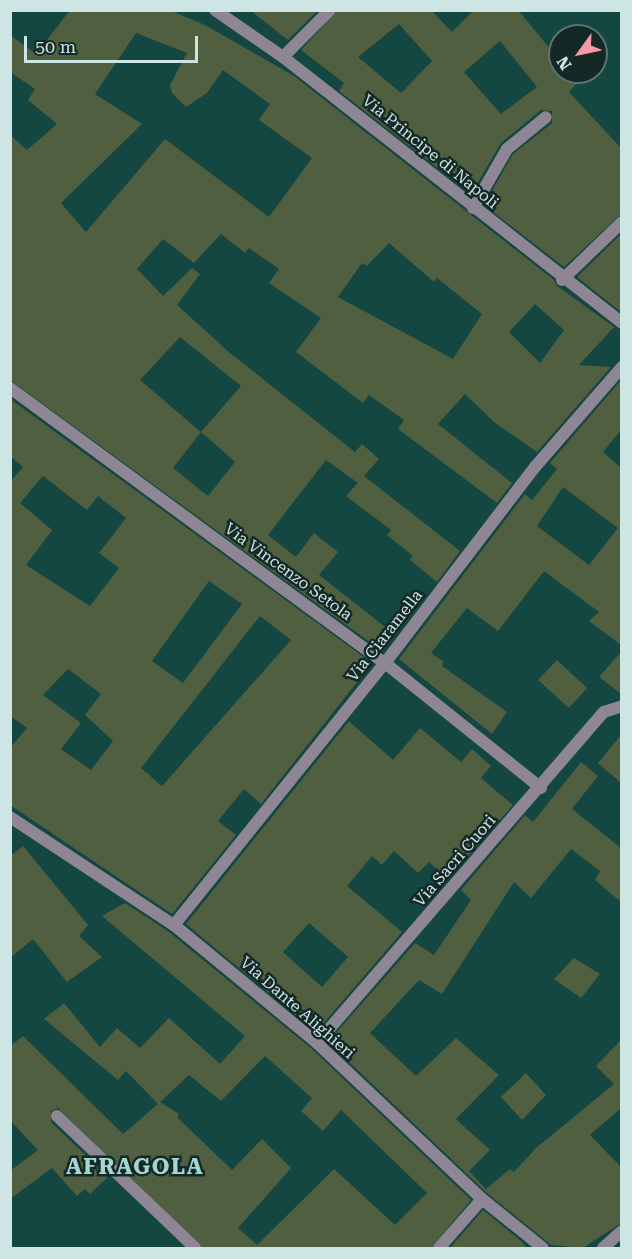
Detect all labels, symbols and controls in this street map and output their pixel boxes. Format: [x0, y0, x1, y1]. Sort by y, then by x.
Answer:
scale bar [27, 24, 201, 62]
north arrow [548, 24, 608, 84]
text: 50 m [35, 36, 76, 57]
text: N [553, 53, 575, 73]
street label: Via Principe di Napoli [358, 91, 502, 213]
street label: Via Vincenzo Setola [220, 519, 356, 625]
street label: Via Ciaramella [343, 586, 427, 686]
street label: Via Sacri Cuori [410, 811, 500, 911]
street label: Via Dante Alighieri [236, 953, 358, 1063]
district label: AFRAGOLA [66, 1154, 204, 1180]

